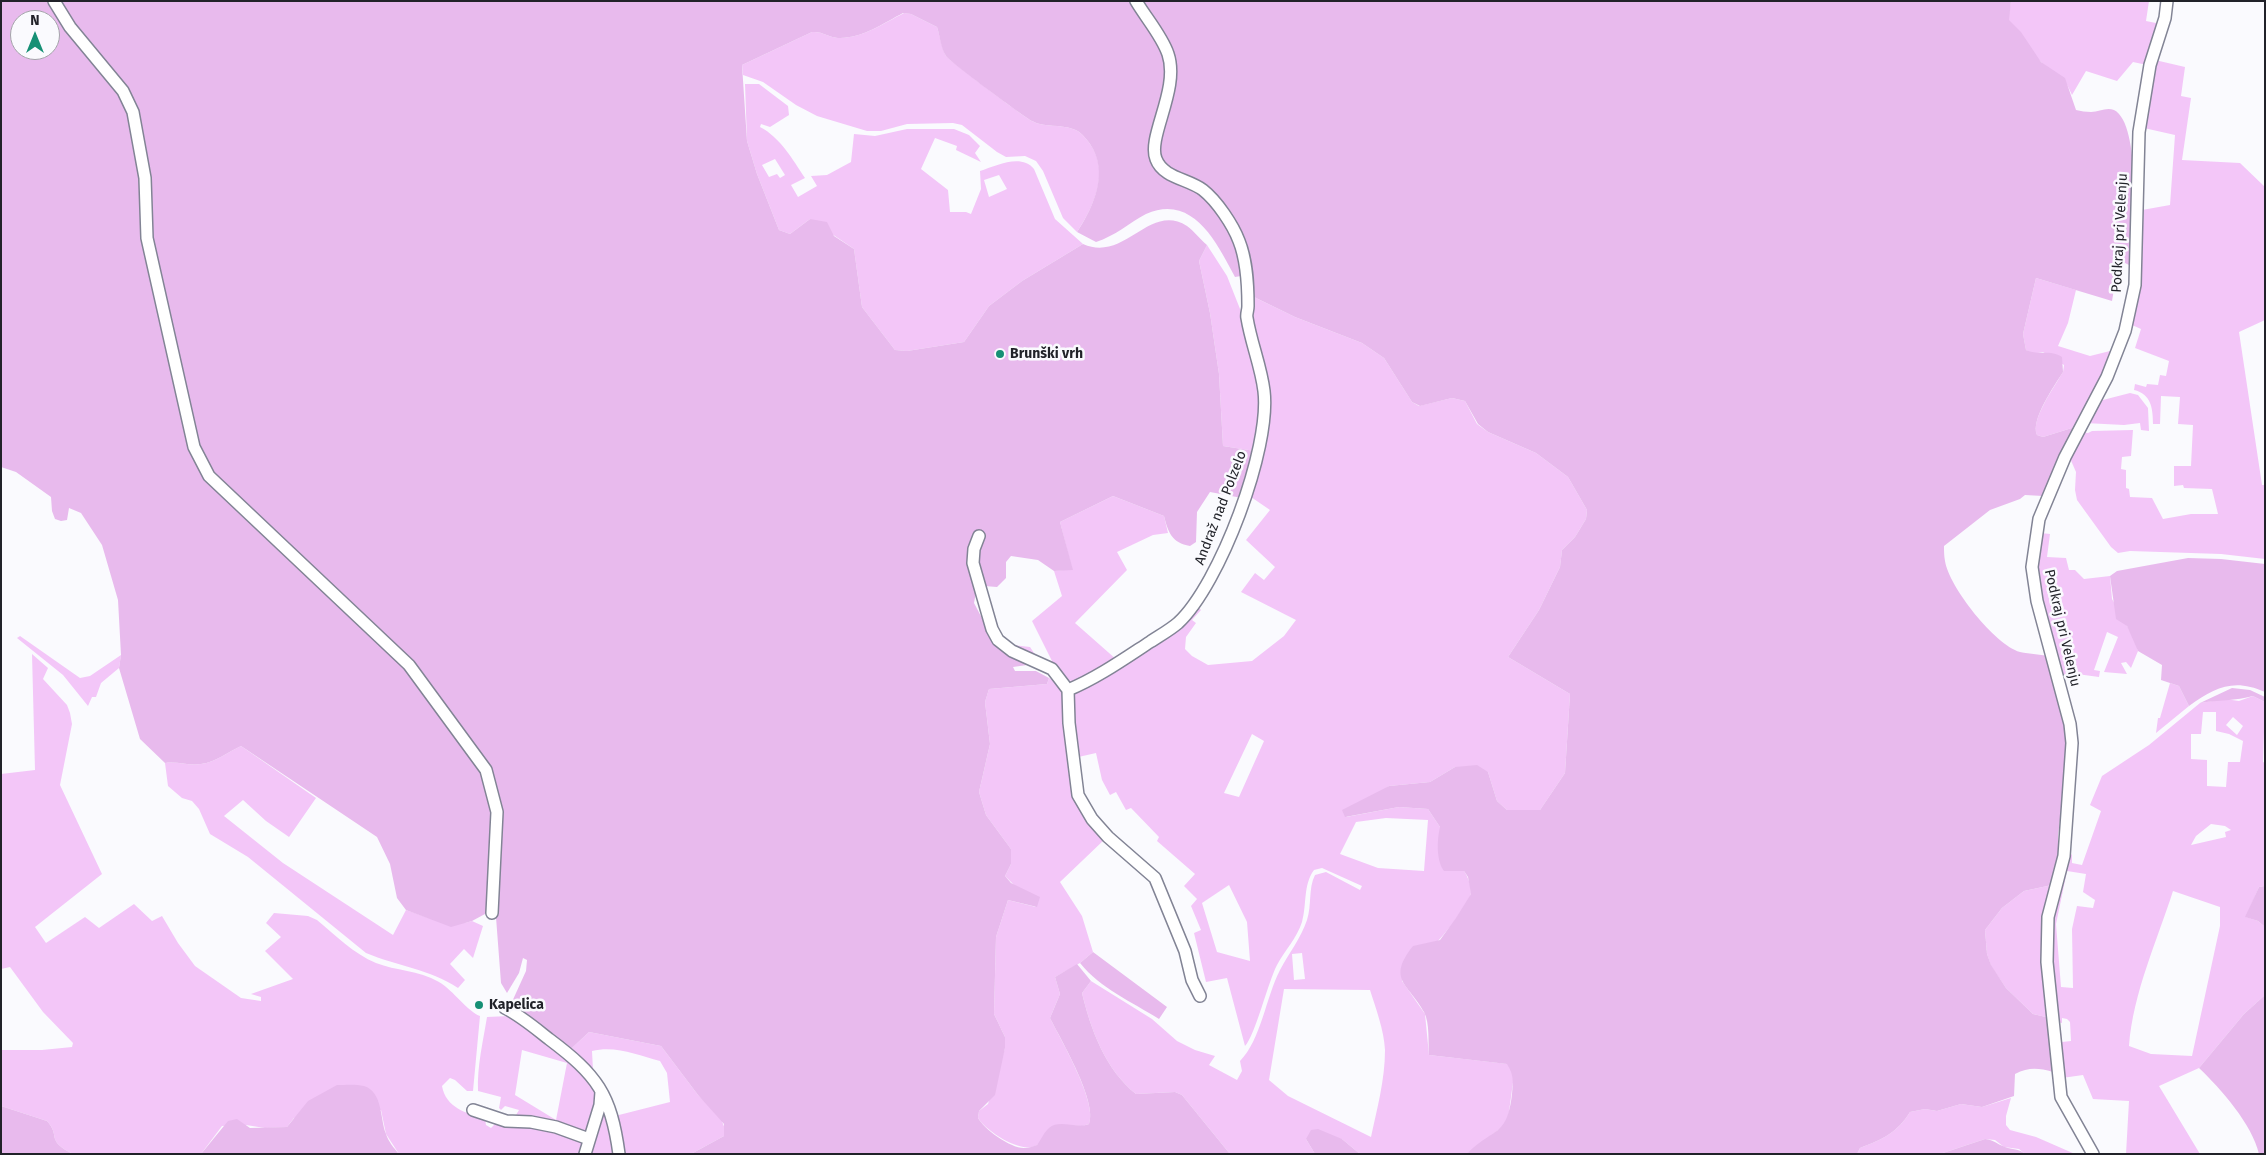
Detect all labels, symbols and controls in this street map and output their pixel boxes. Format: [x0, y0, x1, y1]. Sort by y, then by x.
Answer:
north arrow [10, 10, 60, 60]
text: N [30, 12, 40, 29]
street label: Podkraj pri Velenju [2108, 173, 2132, 293]
place label: Brunški vrh [1010, 346, 1083, 362]
marker: Brunški vrh [994, 348, 1006, 360]
street label: Andraž nad Polzelo [1192, 449, 1250, 567]
street label: Podkraj pri Velenju [2040, 568, 2084, 688]
place label: Kapelica [489, 997, 544, 1013]
marker: Kapelica [473, 999, 485, 1011]

